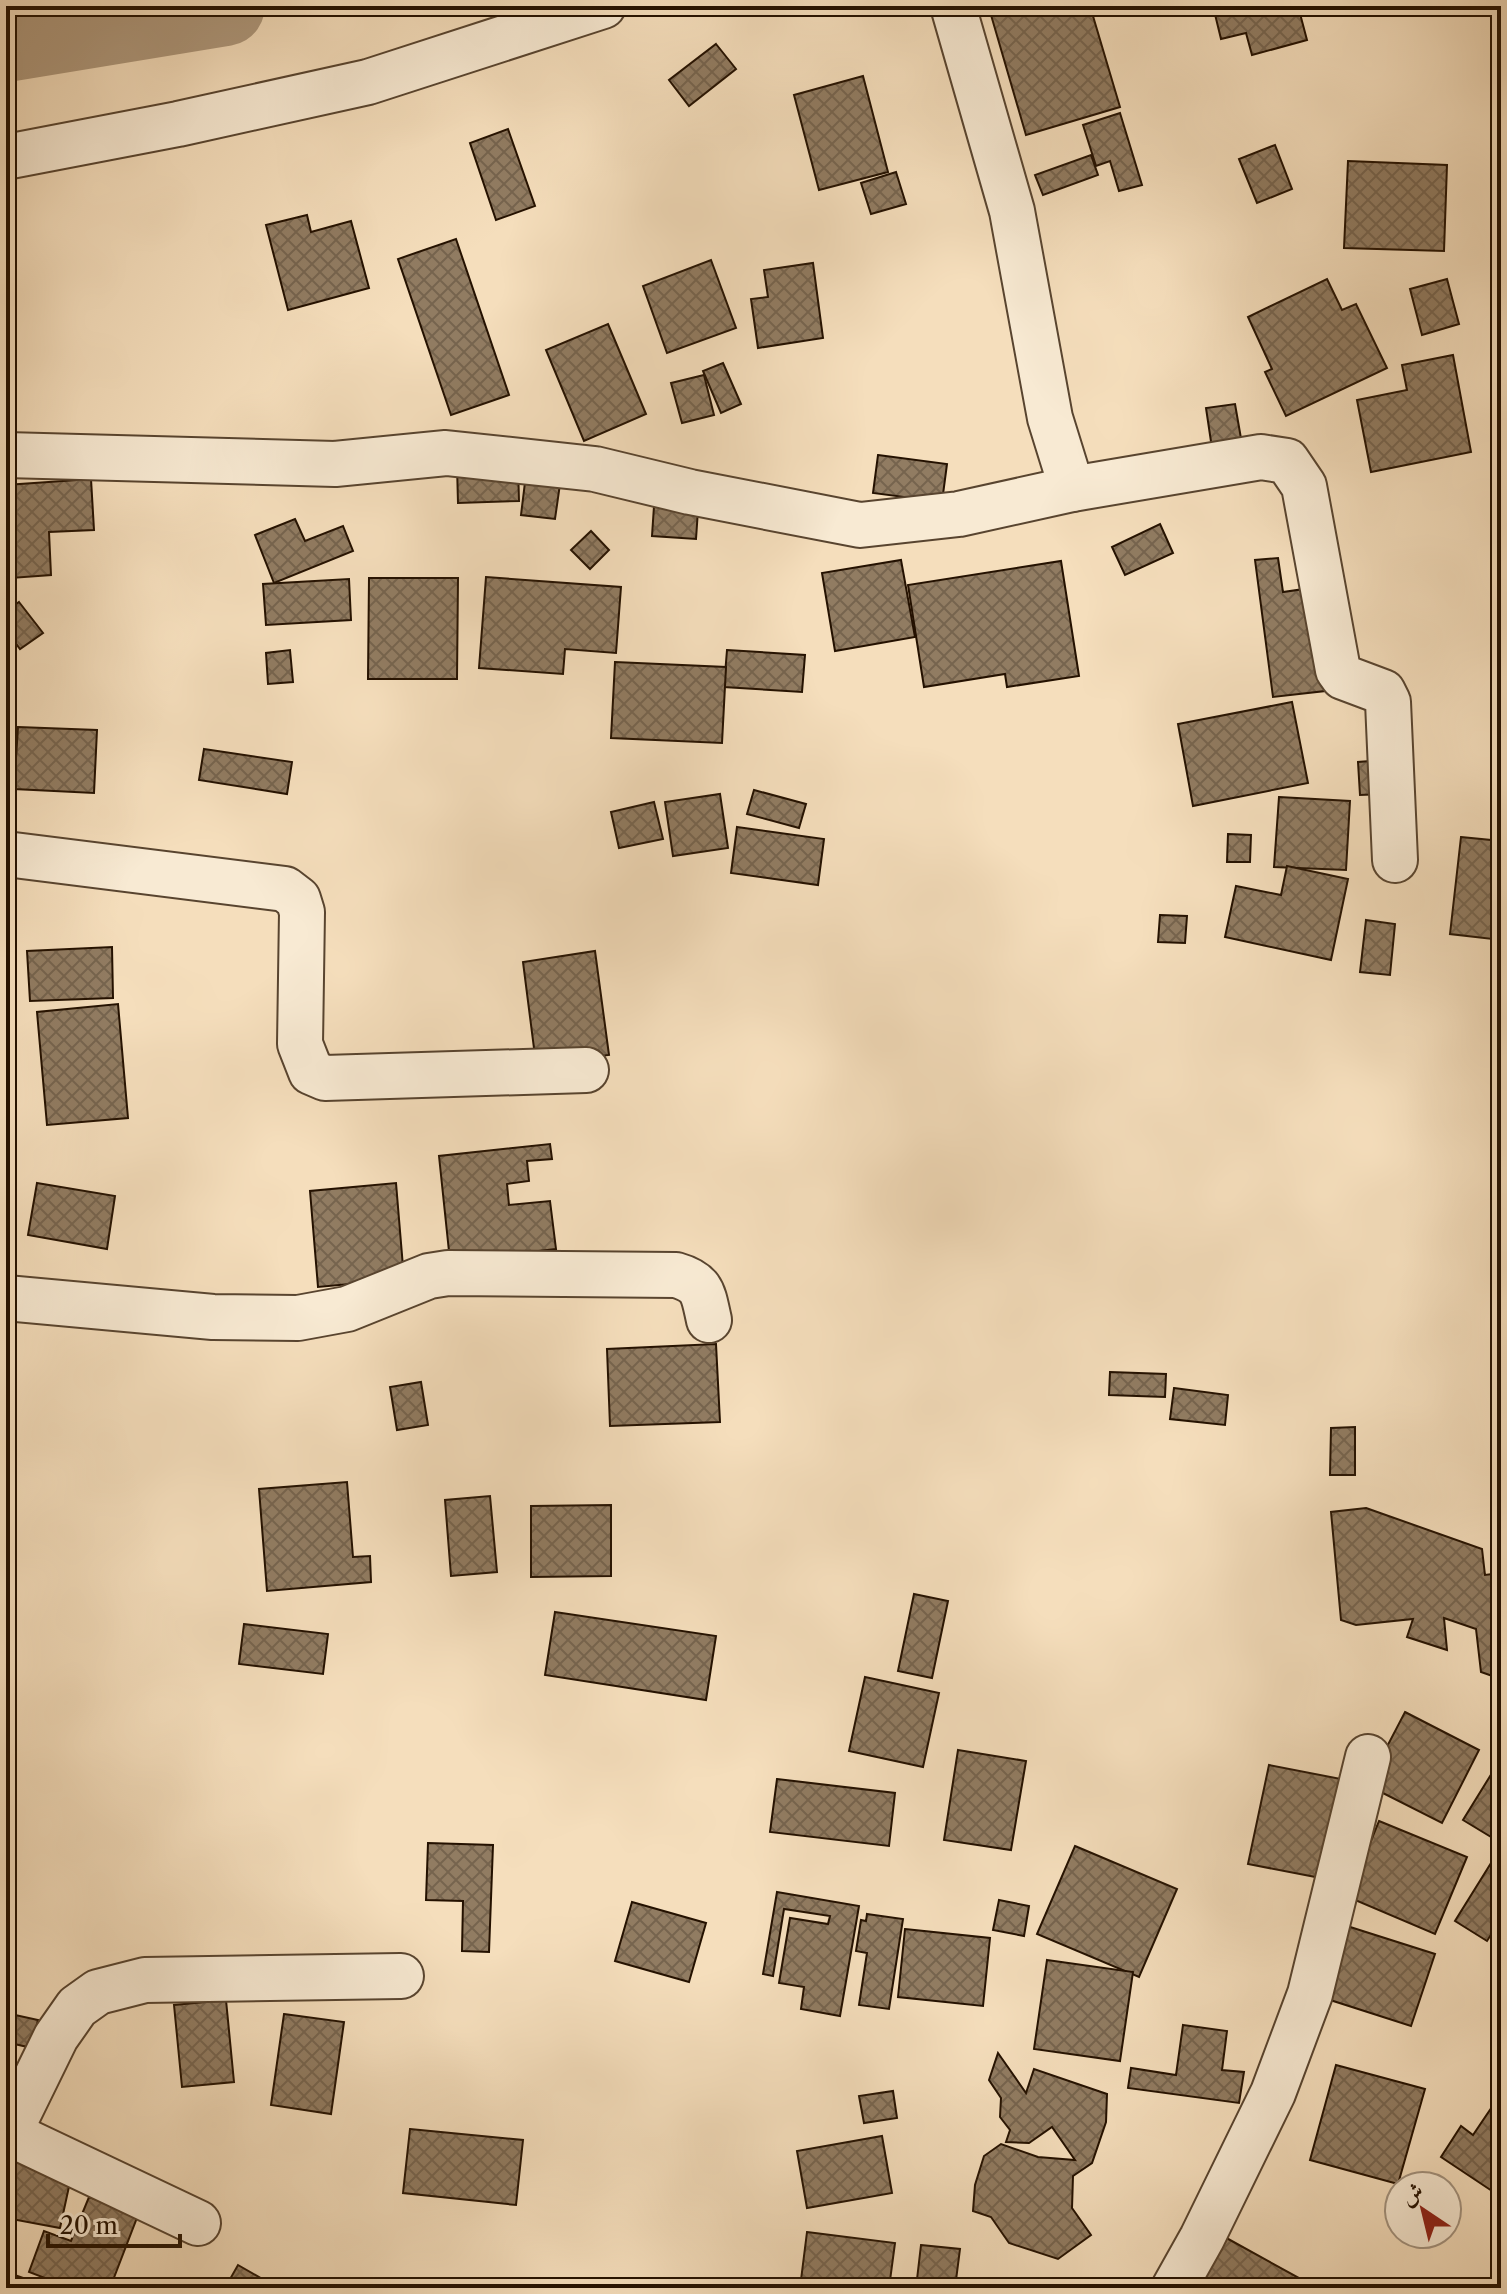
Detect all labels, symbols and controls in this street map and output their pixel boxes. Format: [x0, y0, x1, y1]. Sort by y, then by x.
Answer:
north arrow [1383, 2170, 1463, 2250]
text: ش [1395, 2177, 1428, 2211]
scale bar [48, 2198, 180, 2248]
text: 20 m [60, 2211, 118, 2240]

